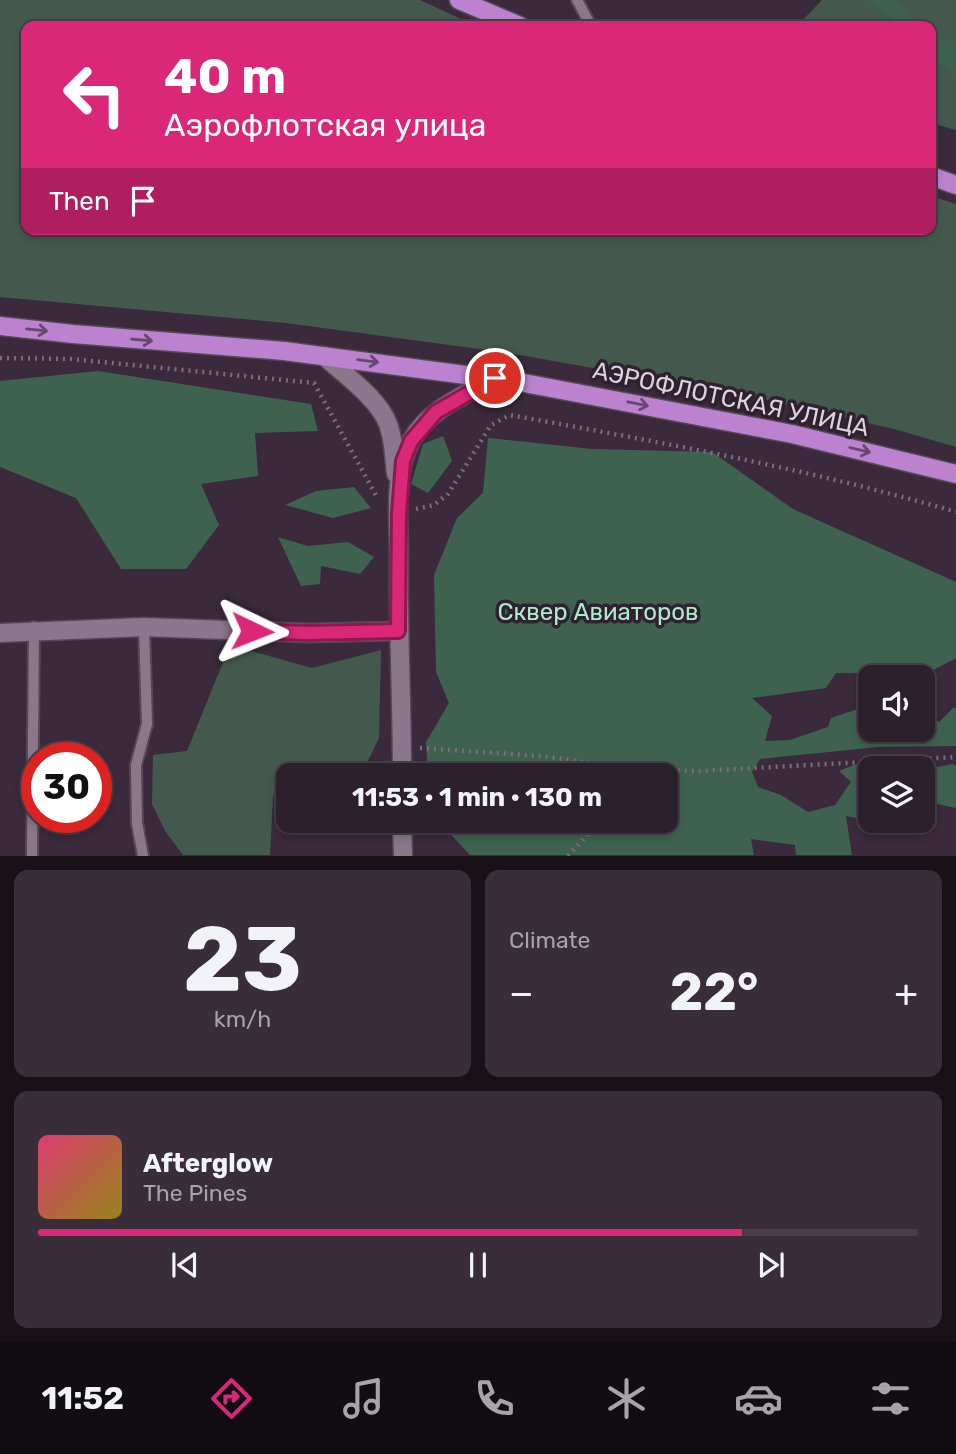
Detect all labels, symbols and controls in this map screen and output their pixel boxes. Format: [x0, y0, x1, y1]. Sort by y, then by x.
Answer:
text: 40 m [164, 47, 286, 105]
icon: left [49, 49, 140, 140]
text: Аэрофлотская улица [164, 106, 486, 144]
icon: arrive [124, 182, 162, 220]
text: Then [49, 186, 110, 217]
one-way arrow [25, 324, 48, 337]
one-way arrow [130, 334, 152, 347]
pin [465, 348, 525, 408]
one-way arrow [356, 355, 379, 368]
street label: АЭРОФЛОТСКАЯ УЛИЦА [590, 356, 872, 442]
icon: arrive [476, 359, 514, 397]
one-way arrow [626, 397, 649, 411]
one-way arrow [848, 444, 871, 457]
position arrow [215, 594, 289, 668]
park label: Сквер Авиаторов [498, 598, 698, 626]
map controls [858, 665, 935, 833]
button: sound [858, 665, 935, 742]
speed limit sign: 30 [21, 742, 112, 833]
button: layers [858, 756, 935, 833]
text: 11:53 · 1 min · 130 m [352, 782, 602, 813]
text: 23 [183, 905, 302, 1013]
text: Climate [509, 926, 590, 954]
text: 22° [670, 961, 759, 1023]
text: − [509, 970, 534, 1016]
text: + [894, 970, 918, 1016]
text: km/h [214, 1005, 271, 1033]
text: Afterglow [143, 1148, 273, 1179]
text: The Pines [143, 1179, 247, 1207]
icon: previous [166, 1246, 204, 1284]
icon: pause [459, 1246, 497, 1284]
icon: next [752, 1246, 790, 1284]
icon: directions [207, 1374, 256, 1423]
icon: music [339, 1374, 388, 1423]
icon: phone [470, 1374, 519, 1423]
icon: climate [602, 1374, 651, 1423]
icon: car [734, 1374, 783, 1423]
icon: filters [866, 1374, 915, 1423]
text: 11:52 [41, 1379, 124, 1417]

